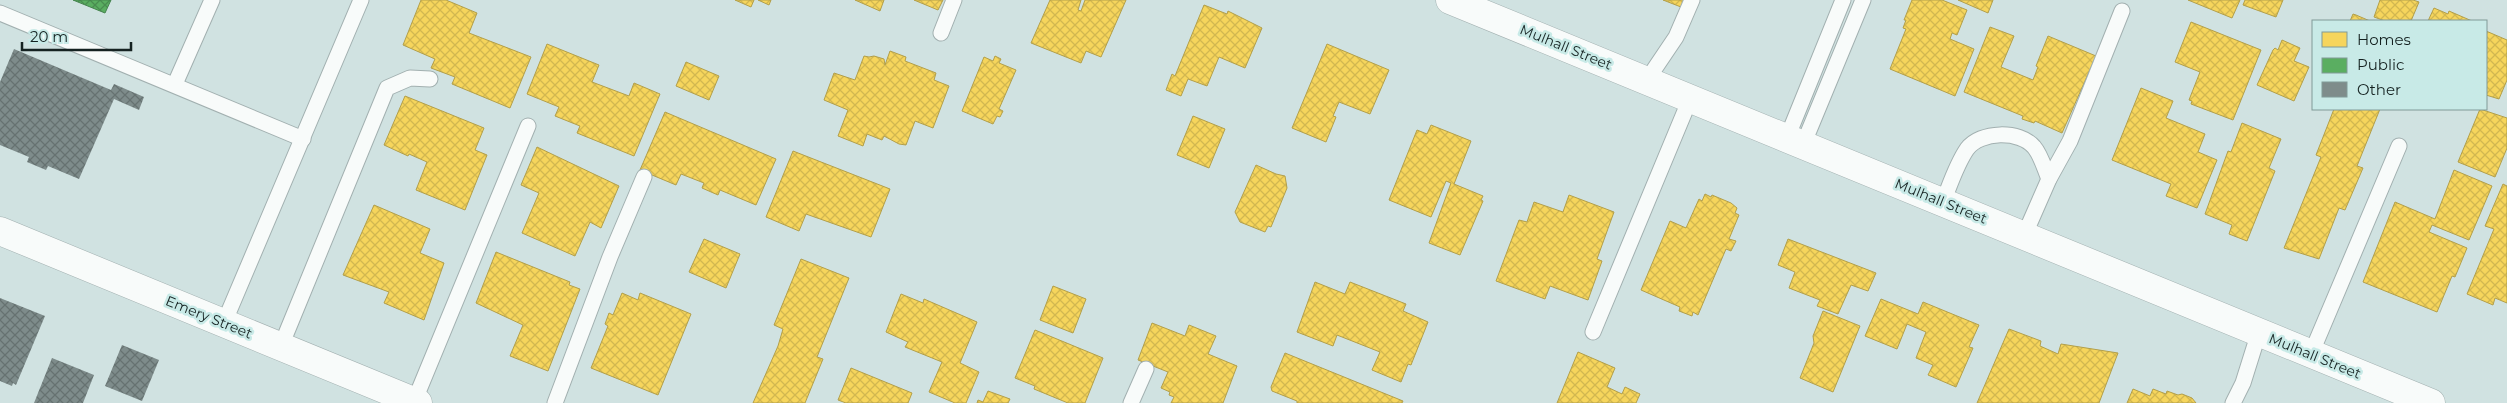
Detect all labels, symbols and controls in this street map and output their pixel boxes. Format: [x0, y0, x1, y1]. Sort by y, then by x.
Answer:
scale bar [22, 20, 131, 52]
street label: Mulhall Street [1517, 20, 1615, 74]
legend [2312, 20, 2487, 110]
text: 20 m [30, 27, 68, 46]
text: Homes [2357, 30, 2411, 49]
text: Public [2357, 55, 2405, 74]
text: Other [2357, 80, 2401, 99]
street label: Mulhall Street [1892, 174, 1990, 228]
street label: Emery Street [163, 291, 255, 343]
street label: Mulhall Street [2266, 329, 2364, 383]

